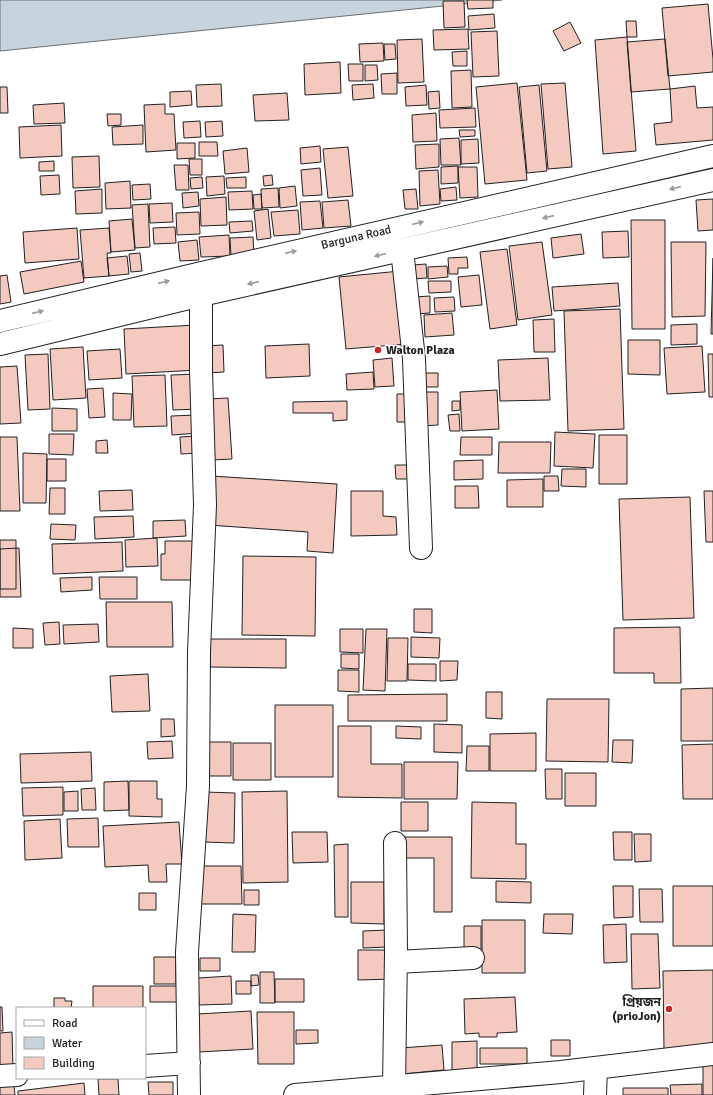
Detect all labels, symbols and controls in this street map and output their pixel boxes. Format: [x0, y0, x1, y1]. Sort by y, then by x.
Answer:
one-way arrow [669, 186, 681, 192]
one-way arrow [542, 214, 554, 220]
one-way arrow [412, 220, 424, 226]
street label: Barguna Road [320, 222, 393, 253]
one-way arrow [285, 249, 297, 255]
one-way arrow [374, 252, 386, 258]
one-way arrow [158, 278, 171, 284]
one-way arrow [247, 281, 260, 287]
one-way arrow [32, 308, 44, 314]
place label: Walton Plaza [386, 343, 455, 358]
marker: Walton Plaza [373, 345, 383, 355]
place label: প্রিয়জন (prioJon) [612, 994, 662, 1024]
marker: প্রিয়জন (prioJon) [664, 1004, 674, 1014]
legend [16, 1007, 146, 1079]
text: Road [52, 1016, 78, 1031]
text: Water [52, 1036, 83, 1051]
text: Building [52, 1056, 95, 1071]

